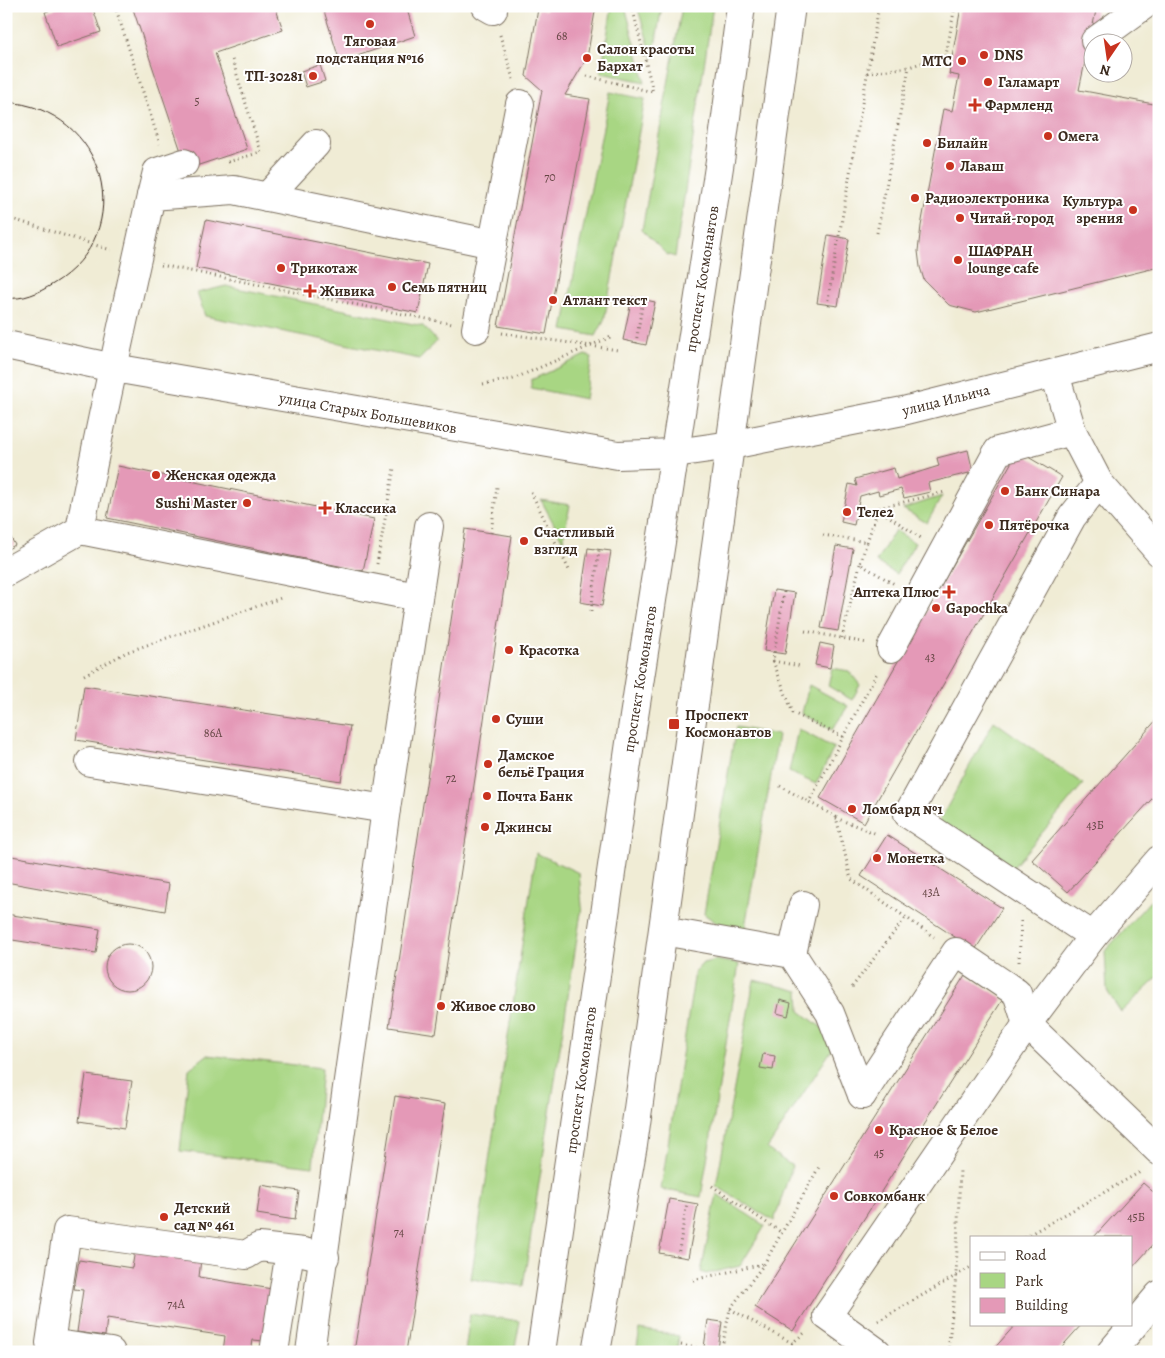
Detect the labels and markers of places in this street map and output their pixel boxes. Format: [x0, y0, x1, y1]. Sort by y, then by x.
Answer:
marker: Тяговая подстанция №16 [364, 18, 376, 30]
place label: Тяговая подстанция №16 [316, 31, 424, 68]
place label: Салон красоты Бархат [597, 39, 695, 76]
place label: DNS [994, 45, 1023, 65]
marker: DNS [978, 49, 990, 61]
place label: МТС [922, 51, 952, 71]
marker: Салон красоты Бархат [581, 52, 593, 64]
marker: МТС [956, 55, 968, 67]
place label: ТП-30281 [245, 66, 304, 86]
marker: ТП-30281 [307, 70, 319, 82]
place label: Галамарт [998, 72, 1060, 92]
marker: Галамарт [982, 76, 994, 88]
place label: Фармленд [985, 95, 1053, 115]
marker: Фармленд [969, 99, 981, 111]
place label: Омега [1058, 126, 1100, 146]
marker: Омега [1042, 130, 1054, 142]
place label: Билайн [937, 133, 988, 153]
marker: Билайн [921, 137, 933, 149]
place label: Лаваш [960, 156, 1004, 176]
marker: Лаваш [944, 160, 956, 172]
place label: Радиоэлектроника [925, 188, 1050, 208]
place label: Культура зрения [1063, 191, 1124, 228]
marker: Радиоэлектроника [909, 192, 921, 204]
marker: Культура зрения [1127, 204, 1139, 216]
place label: Читай-город [970, 208, 1054, 228]
marker: Читай-город [954, 212, 966, 224]
place label: ШАФРАН lounge cafe [968, 241, 1039, 278]
marker: ШАФРАН lounge cafe [952, 254, 964, 266]
place label: Трикотаж [291, 258, 358, 278]
marker: Трикотаж [275, 262, 287, 274]
place label: Семь пятниц [402, 277, 487, 297]
place label: Живика [320, 281, 375, 301]
marker: Семь пятниц [386, 281, 398, 293]
marker: Живика [304, 285, 316, 297]
place label: Атлант текст [562, 290, 647, 310]
marker: Атлант текст [547, 294, 559, 306]
place label: Женская одежда [166, 465, 277, 485]
marker: Женская одежда [150, 469, 162, 481]
place label: Банк Синара [1015, 481, 1101, 501]
marker: Банк Синара [999, 485, 1011, 497]
place label: Sushi Master [156, 493, 237, 513]
marker: Sushi Master [241, 497, 253, 509]
place label: Классика [335, 498, 397, 518]
marker: Классика [319, 502, 331, 514]
place label: Теле2 [857, 502, 894, 522]
marker: Теле2 [841, 506, 853, 518]
place label: Пятёрочка [999, 515, 1070, 535]
marker: Пятёрочка [983, 519, 995, 531]
place label: Счастливый взгляд [534, 522, 615, 559]
marker: Счастливый взгляд [518, 535, 530, 547]
place label: Аптека Плюс [853, 582, 939, 602]
marker: Аптека Плюс [943, 586, 955, 598]
place label: Gapochka [946, 598, 1009, 618]
marker: Gapochka [930, 602, 942, 614]
place label: Красотка [519, 640, 580, 660]
marker: Красотка [503, 644, 515, 656]
place label: Проспект Космонавтов [685, 705, 771, 742]
place label: Суши [506, 709, 544, 729]
marker: Суши [490, 713, 502, 725]
marker: Проспект Космонавтов [667, 717, 681, 731]
place label: Дамское бельё Грация [498, 745, 585, 782]
marker: Дамское бельё Грация [482, 758, 494, 770]
place label: Почта Банк [497, 786, 573, 806]
marker: Почта Банк [481, 790, 493, 802]
place label: Ломбард №1 [862, 799, 943, 819]
marker: Ломбард №1 [846, 803, 858, 815]
place label: Джинсы [495, 817, 552, 837]
marker: Джинсы [479, 821, 491, 833]
place label: Монетка [887, 848, 945, 868]
marker: Монетка [871, 852, 883, 864]
place label: Живое слово [451, 996, 536, 1016]
marker: Живое слово [435, 1000, 447, 1012]
place label: Красное & Белое [889, 1120, 998, 1140]
marker: Красное & Белое [873, 1124, 885, 1136]
place label: Совкомбанк [844, 1186, 925, 1206]
marker: Совкомбанк [828, 1190, 840, 1202]
place label: Детский сад № 461 [174, 1198, 235, 1235]
marker: Детский сад № 461 [158, 1211, 170, 1223]

